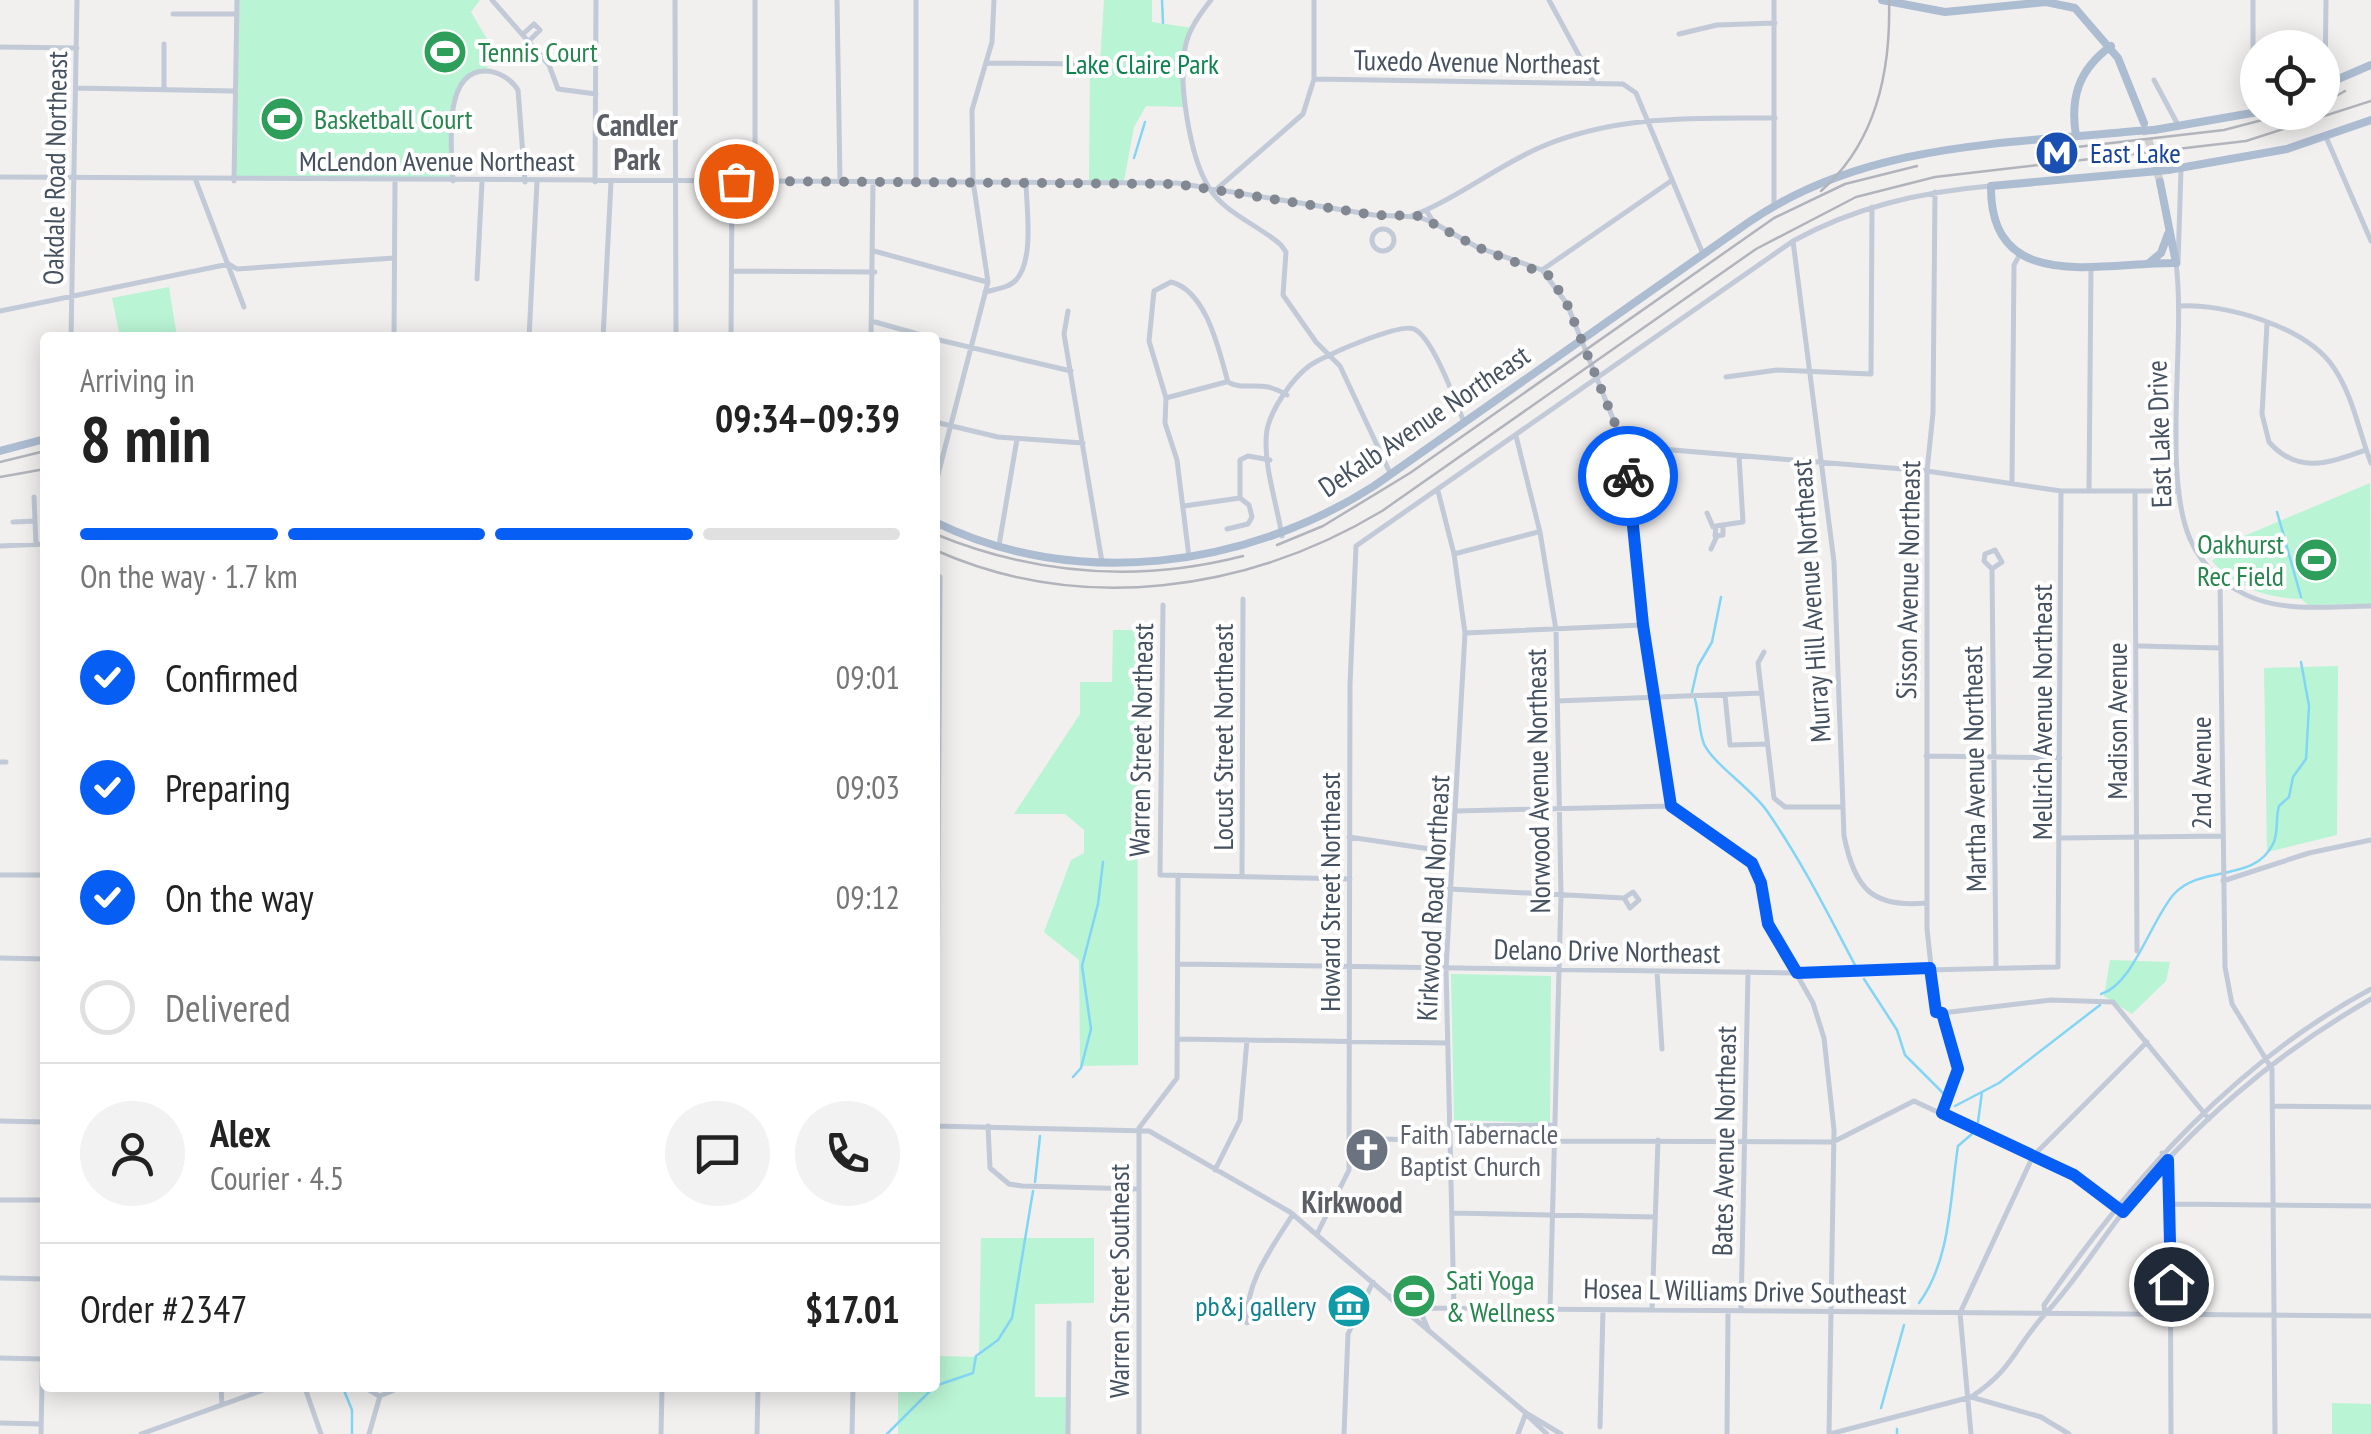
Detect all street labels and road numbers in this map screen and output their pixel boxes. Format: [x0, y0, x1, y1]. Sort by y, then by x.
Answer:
street label: Tuxedo Avenue Northeast [1353, 41, 1601, 82]
street label: Oakdale Road Northeast [34, 50, 75, 285]
street label: McLendon Avenue Northeast [299, 142, 575, 179]
street label: DeKalb Avenue Northeast [1311, 336, 1537, 505]
street label: East Lake Drive [2137, 360, 2180, 508]
street label: Murray Hill Avenue Northeast [1782, 458, 1839, 744]
street label: Sisson Avenue Northeast [1887, 460, 1928, 700]
street label: Mellrich Avenue Northeast [2023, 584, 2060, 840]
street label: Warren Street Northeast [1120, 623, 1161, 857]
street label: Locust Street Northeast [1204, 623, 1241, 851]
street label: Madison Avenue [2098, 642, 2135, 800]
street label: Martha Avenue Northeast [1953, 645, 1994, 892]
street label: Norwood Avenue Northeast [1517, 648, 1558, 914]
street label: 2nd Avenue [2182, 716, 2219, 830]
street label: Howard Street Northeast [1311, 772, 1348, 1012]
street label: Kirkwood Road Northeast [1408, 774, 1457, 1022]
street label: Delano Drive Northeast [1493, 930, 1721, 971]
street label: Bates Avenue Northeast [1703, 1025, 1744, 1256]
street label: Warren Street Southeast [1100, 1164, 1137, 1398]
street label: Hosea L Williams Drive Southeast [1583, 1269, 1907, 1312]

